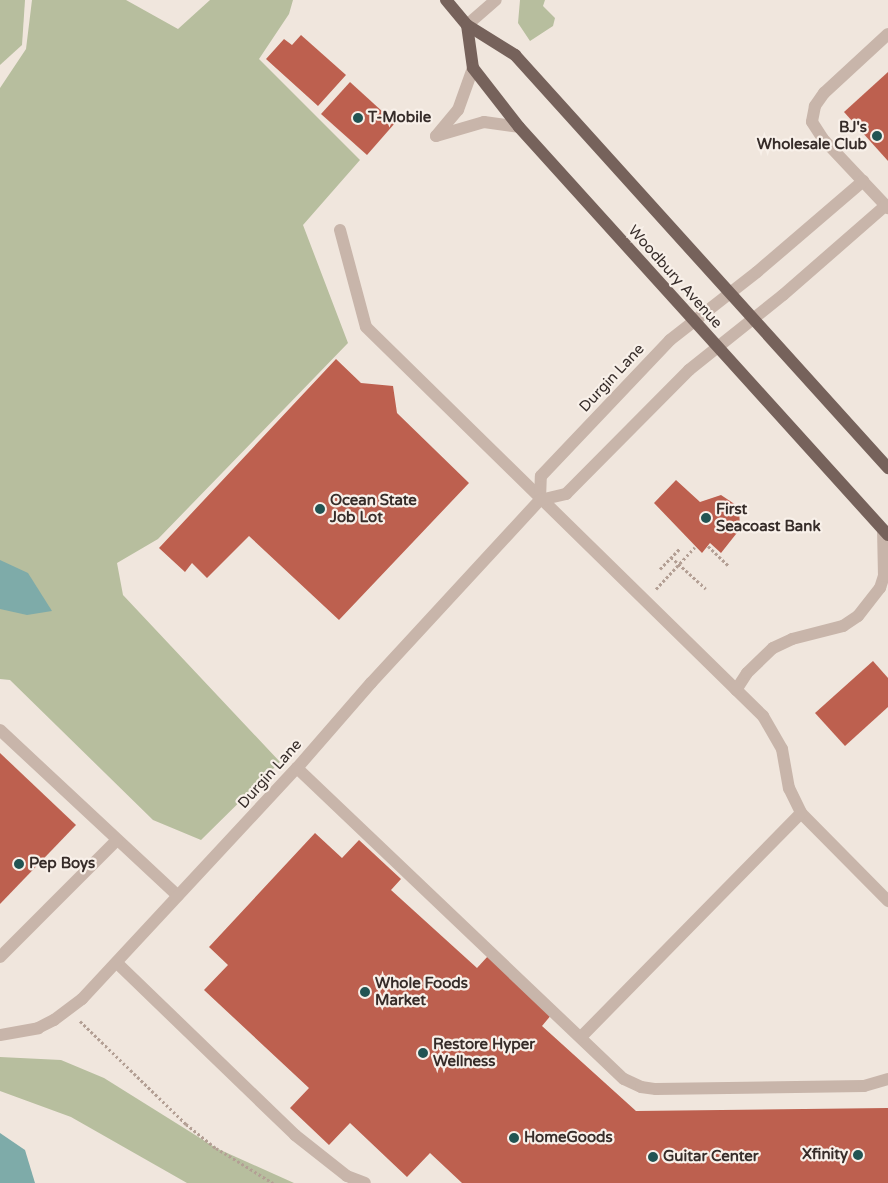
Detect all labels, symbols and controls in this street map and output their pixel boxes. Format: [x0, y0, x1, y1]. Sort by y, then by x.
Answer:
place label: T-Mobile [368, 109, 431, 127]
marker: T-Mobile [352, 112, 364, 124]
place label: BJ's Wholesale Club [757, 118, 867, 153]
marker: BJ's Wholesale Club [871, 130, 883, 142]
street label: Woodbury Avenue [624, 222, 726, 332]
street label: Durgin Lane [576, 340, 648, 416]
place label: Ocean State Job Lot [330, 491, 417, 526]
place label: First Seacoast Bank [716, 500, 821, 535]
marker: Ocean State Job Lot [314, 503, 326, 515]
marker: First Seacoast Bank [700, 512, 712, 524]
street label: Durgin Lane [234, 736, 306, 812]
place label: Pep Boys [29, 855, 95, 873]
marker: Pep Boys [13, 858, 25, 870]
place label: Whole Foods Market [375, 974, 468, 1009]
marker: Whole Foods Market [359, 986, 371, 998]
place label: Restore Hyper Wellness [433, 1035, 535, 1070]
marker: Restore Hyper Wellness [417, 1047, 429, 1059]
place label: HomeGoods [524, 1129, 613, 1147]
marker: HomeGoods [508, 1132, 520, 1144]
place label: Xfinity [802, 1146, 848, 1164]
place label: Guitar Center [663, 1148, 759, 1166]
marker: Xfinity [852, 1149, 864, 1161]
marker: Guitar Center [647, 1151, 659, 1163]

